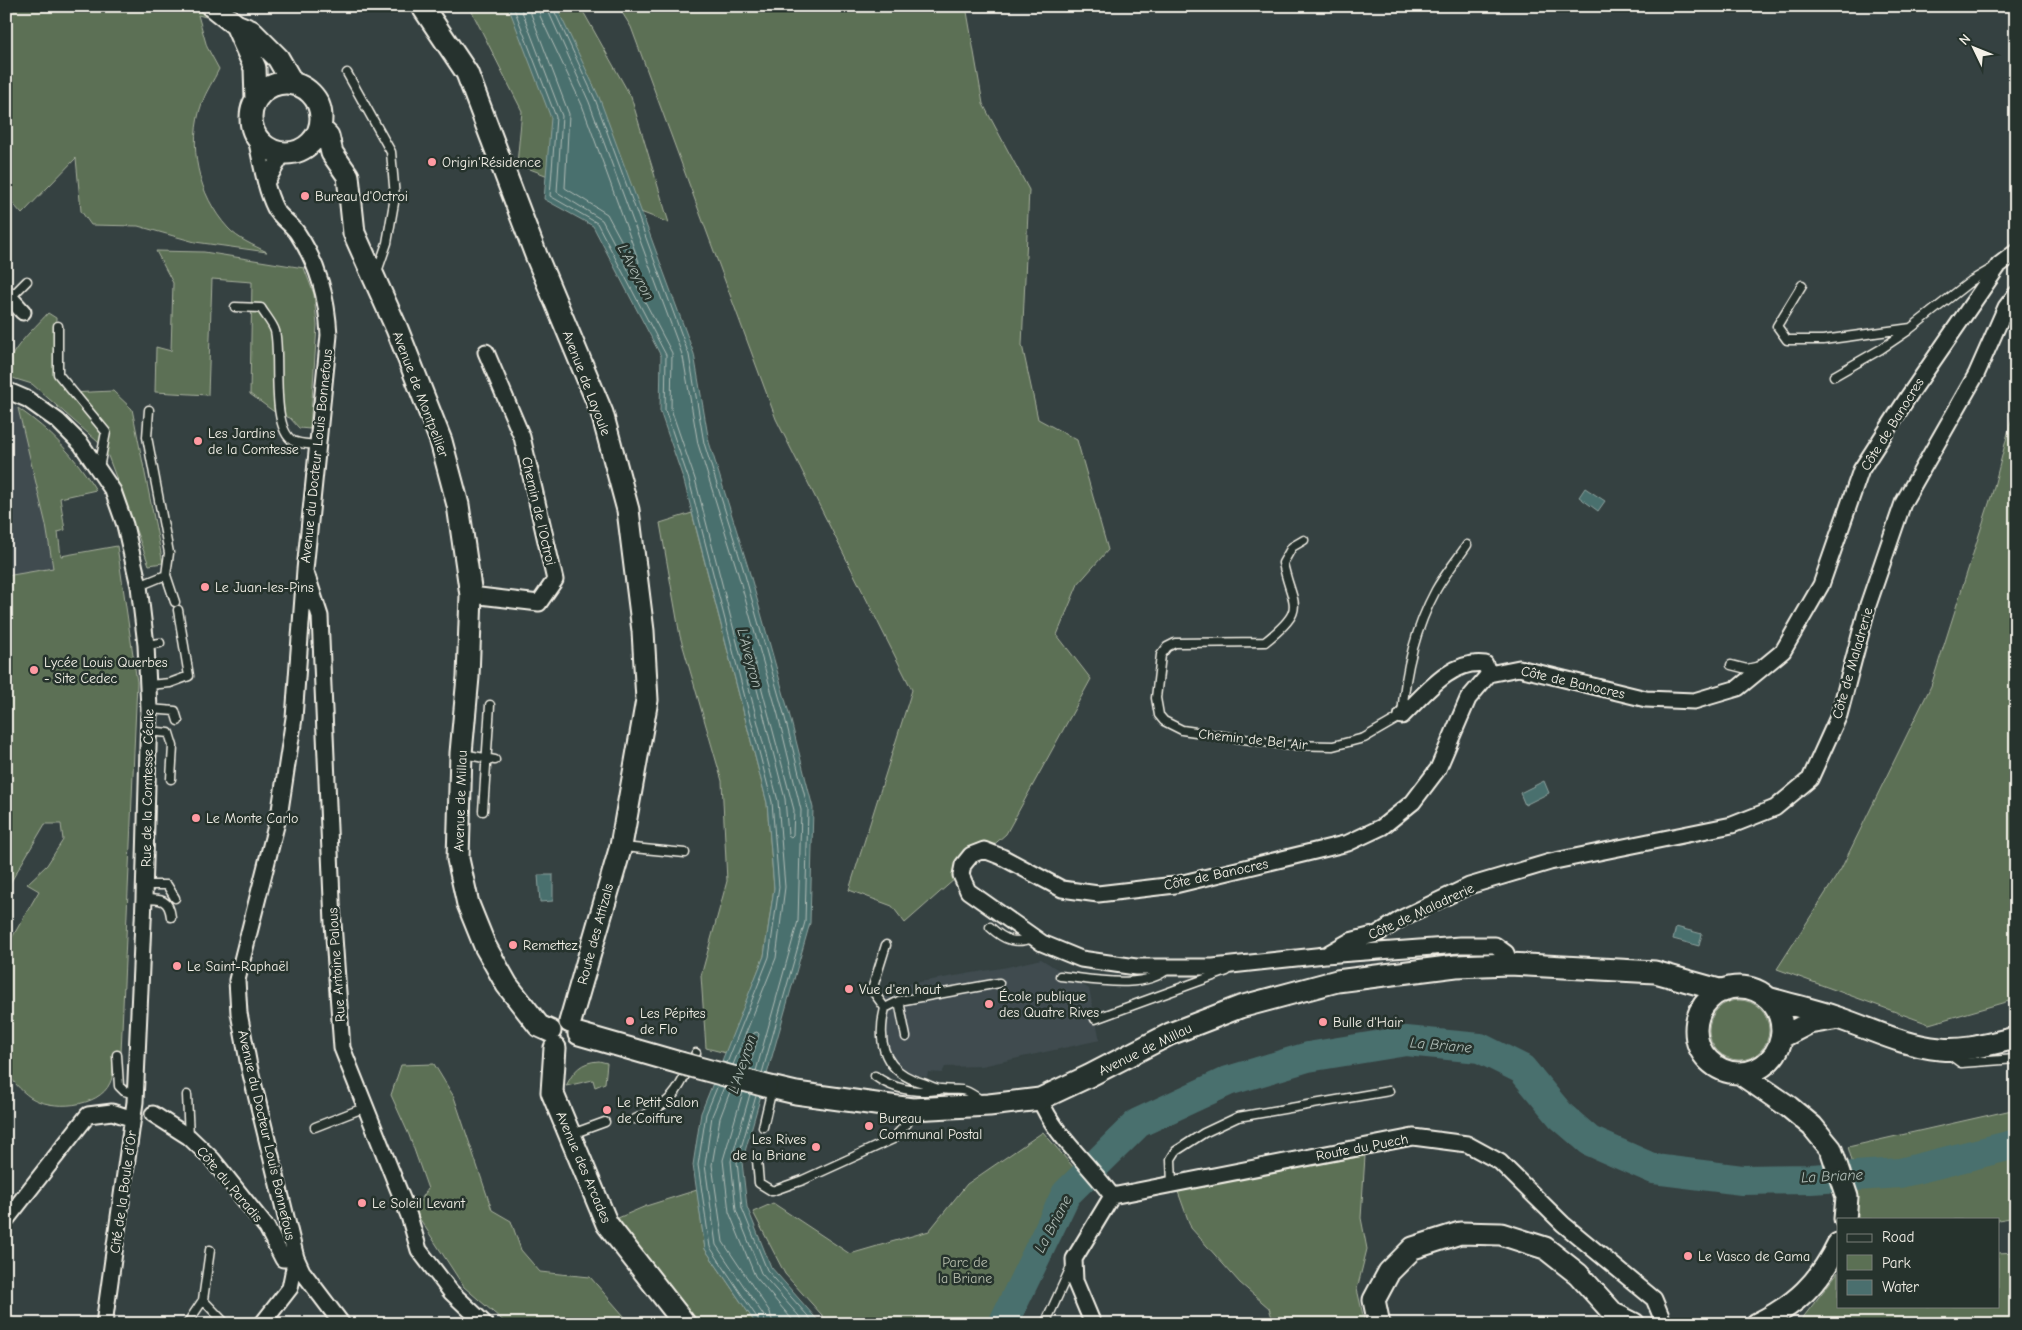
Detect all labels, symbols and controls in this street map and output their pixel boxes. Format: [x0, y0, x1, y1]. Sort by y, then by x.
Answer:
north arrow [1950, 22, 2000, 72]
text: N [1956, 30, 1974, 49]
place label: Origin'Résidence [442, 154, 541, 171]
marker: Origin'Résidence [426, 156, 438, 168]
place label: Bureau d'Octroi [315, 188, 408, 205]
marker: Bureau d'Octroi [299, 190, 311, 202]
water label: L'Aveyron [614, 241, 658, 303]
street label: Avenue de Layoule [559, 328, 614, 438]
street label: Avenue de Montpellier [389, 329, 453, 460]
street label: Avenue du Docteur Louis Bonnefous [297, 348, 336, 564]
street label: Côte de Banocres [1857, 375, 1928, 474]
place label: Les Jardins de la Comtesse [208, 425, 299, 458]
marker: Les Jardins de la Comtesse [192, 435, 204, 447]
street label: Chemin de l'Octroi [518, 455, 559, 567]
place label: Le Juan-les-Pins [215, 579, 314, 596]
marker: Le Juan-les-Pins [199, 581, 211, 593]
street label: Côte de Maladrerie [1828, 606, 1877, 721]
water label: L'Aveyron [733, 626, 767, 690]
place label: Lycée Louis Querbes - Site Cedec [44, 654, 168, 687]
street label: Côte de Banocres [1519, 662, 1627, 703]
marker: Lycée Louis Querbes - Site Cedec [28, 664, 40, 676]
street label: Rue de la Comtesse Cécile [138, 709, 157, 867]
street label: Chemin de Bel Air [1198, 725, 1309, 754]
street label: Avenue de Millau [450, 750, 471, 852]
place label: Le Monte Carlo [206, 810, 298, 827]
marker: Le Monte Carlo [190, 812, 202, 824]
street label: Côte de Banocres [1162, 855, 1270, 894]
street label: Côte de Maladrerie [1366, 879, 1477, 943]
street label: Route des Attizals [574, 881, 617, 987]
street label: Rue Antoine Palous [324, 907, 349, 1023]
place label: Remettez [523, 937, 577, 954]
marker: Remettez [507, 939, 519, 951]
place label: Le Saint-Raphaël [187, 958, 289, 975]
marker: Le Saint-Raphaël [171, 960, 183, 972]
place label: Vue d'en haut [859, 981, 941, 998]
marker: Vue d'en haut [843, 983, 855, 995]
place label: École publique des Quatre Rives [999, 988, 1099, 1021]
marker: École publique des Quatre Rives [983, 998, 995, 1010]
place label: Les Pépites de Flo [640, 1005, 706, 1038]
place label: Bulle d'Hair [1333, 1014, 1403, 1031]
marker: Les Pépites de Flo [624, 1015, 636, 1027]
marker: Bulle d'Hair [1317, 1016, 1329, 1028]
street label: Avenue de Millau [1096, 1019, 1195, 1079]
street label: Avenue du Docteur Louis Bonnefous [234, 1028, 299, 1242]
water label: L'Aveyron [724, 1032, 760, 1096]
water label: La Briane [1409, 1033, 1473, 1057]
place label: Le Petit Salon de Coiffure [617, 1094, 699, 1127]
marker: Le Petit Salon de Coiffure [601, 1104, 613, 1116]
street label: Avenue des Arcades [552, 1109, 615, 1226]
place label: Bureau Communal Postal [879, 1110, 982, 1143]
marker: Bureau Communal Postal [863, 1120, 875, 1132]
street label: Cité de la Boule d'Or [106, 1129, 141, 1255]
street label: Route du Puech [1315, 1130, 1410, 1165]
place label: Les Rives de la Briane [733, 1131, 806, 1164]
marker: Les Rives de la Briane [810, 1141, 822, 1153]
street label: Côte du Paradis [193, 1143, 266, 1226]
water label: La Briane [1800, 1165, 1864, 1187]
water label: La Briane [1030, 1192, 1076, 1256]
place label: Le Soleil Levant [372, 1195, 466, 1212]
marker: Le Soleil Levant [356, 1197, 368, 1209]
legend [1837, 1218, 2000, 1308]
text: Road [1882, 1228, 1914, 1246]
place label: Le Vasco de Gama [1698, 1248, 1810, 1265]
marker: Le Vasco de Gama [1682, 1250, 1694, 1262]
park label: Parc de la Briane [938, 1254, 992, 1287]
text: Park [1882, 1254, 1911, 1272]
text: Water [1882, 1278, 1919, 1296]

